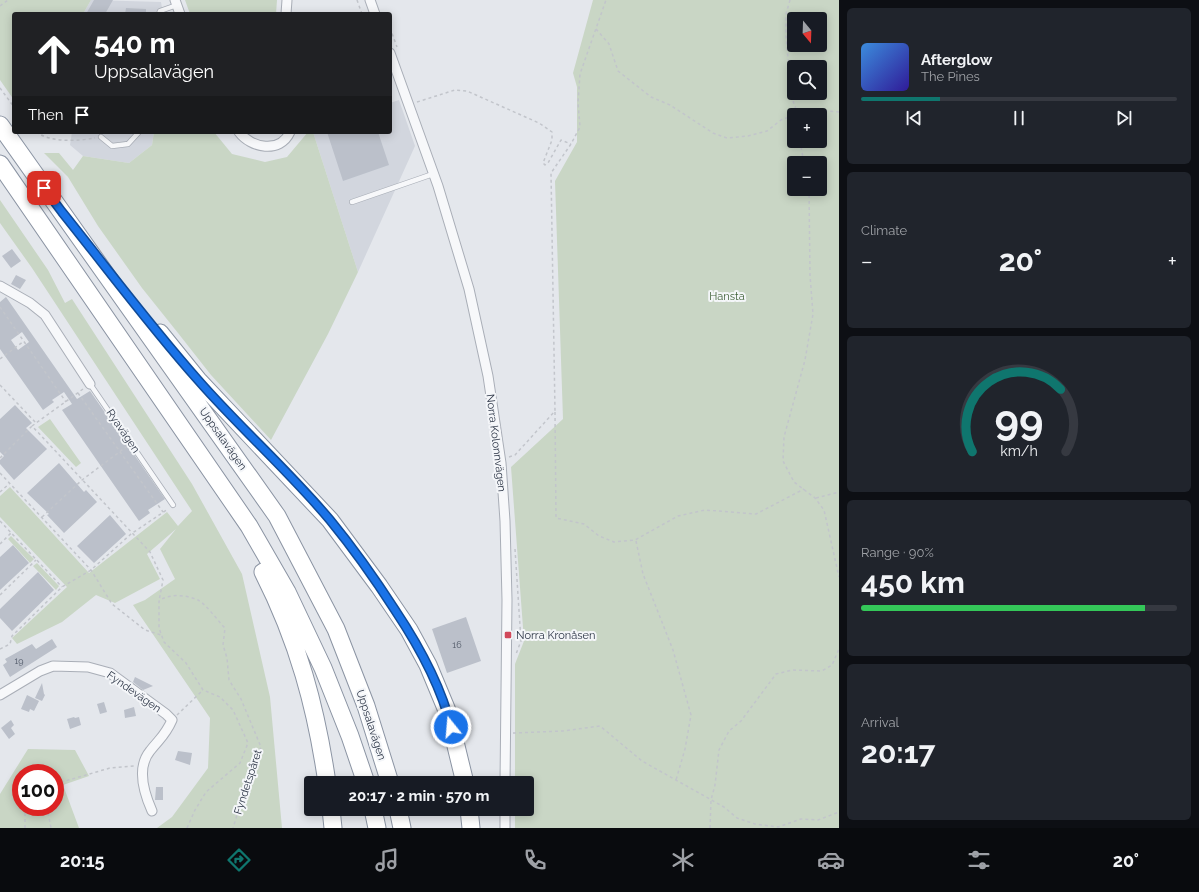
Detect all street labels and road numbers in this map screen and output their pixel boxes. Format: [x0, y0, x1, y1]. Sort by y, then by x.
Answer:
street label: Norra Kolonnvägen [484, 393, 508, 493]
street label: Uppsalavägen [197, 405, 249, 473]
street label: Ryavägen [104, 407, 142, 455]
street label: Fyndevägen [104, 669, 164, 715]
street label: Uppsalavägen [353, 688, 389, 762]
street label: Fyndetspåret [231, 748, 265, 816]

